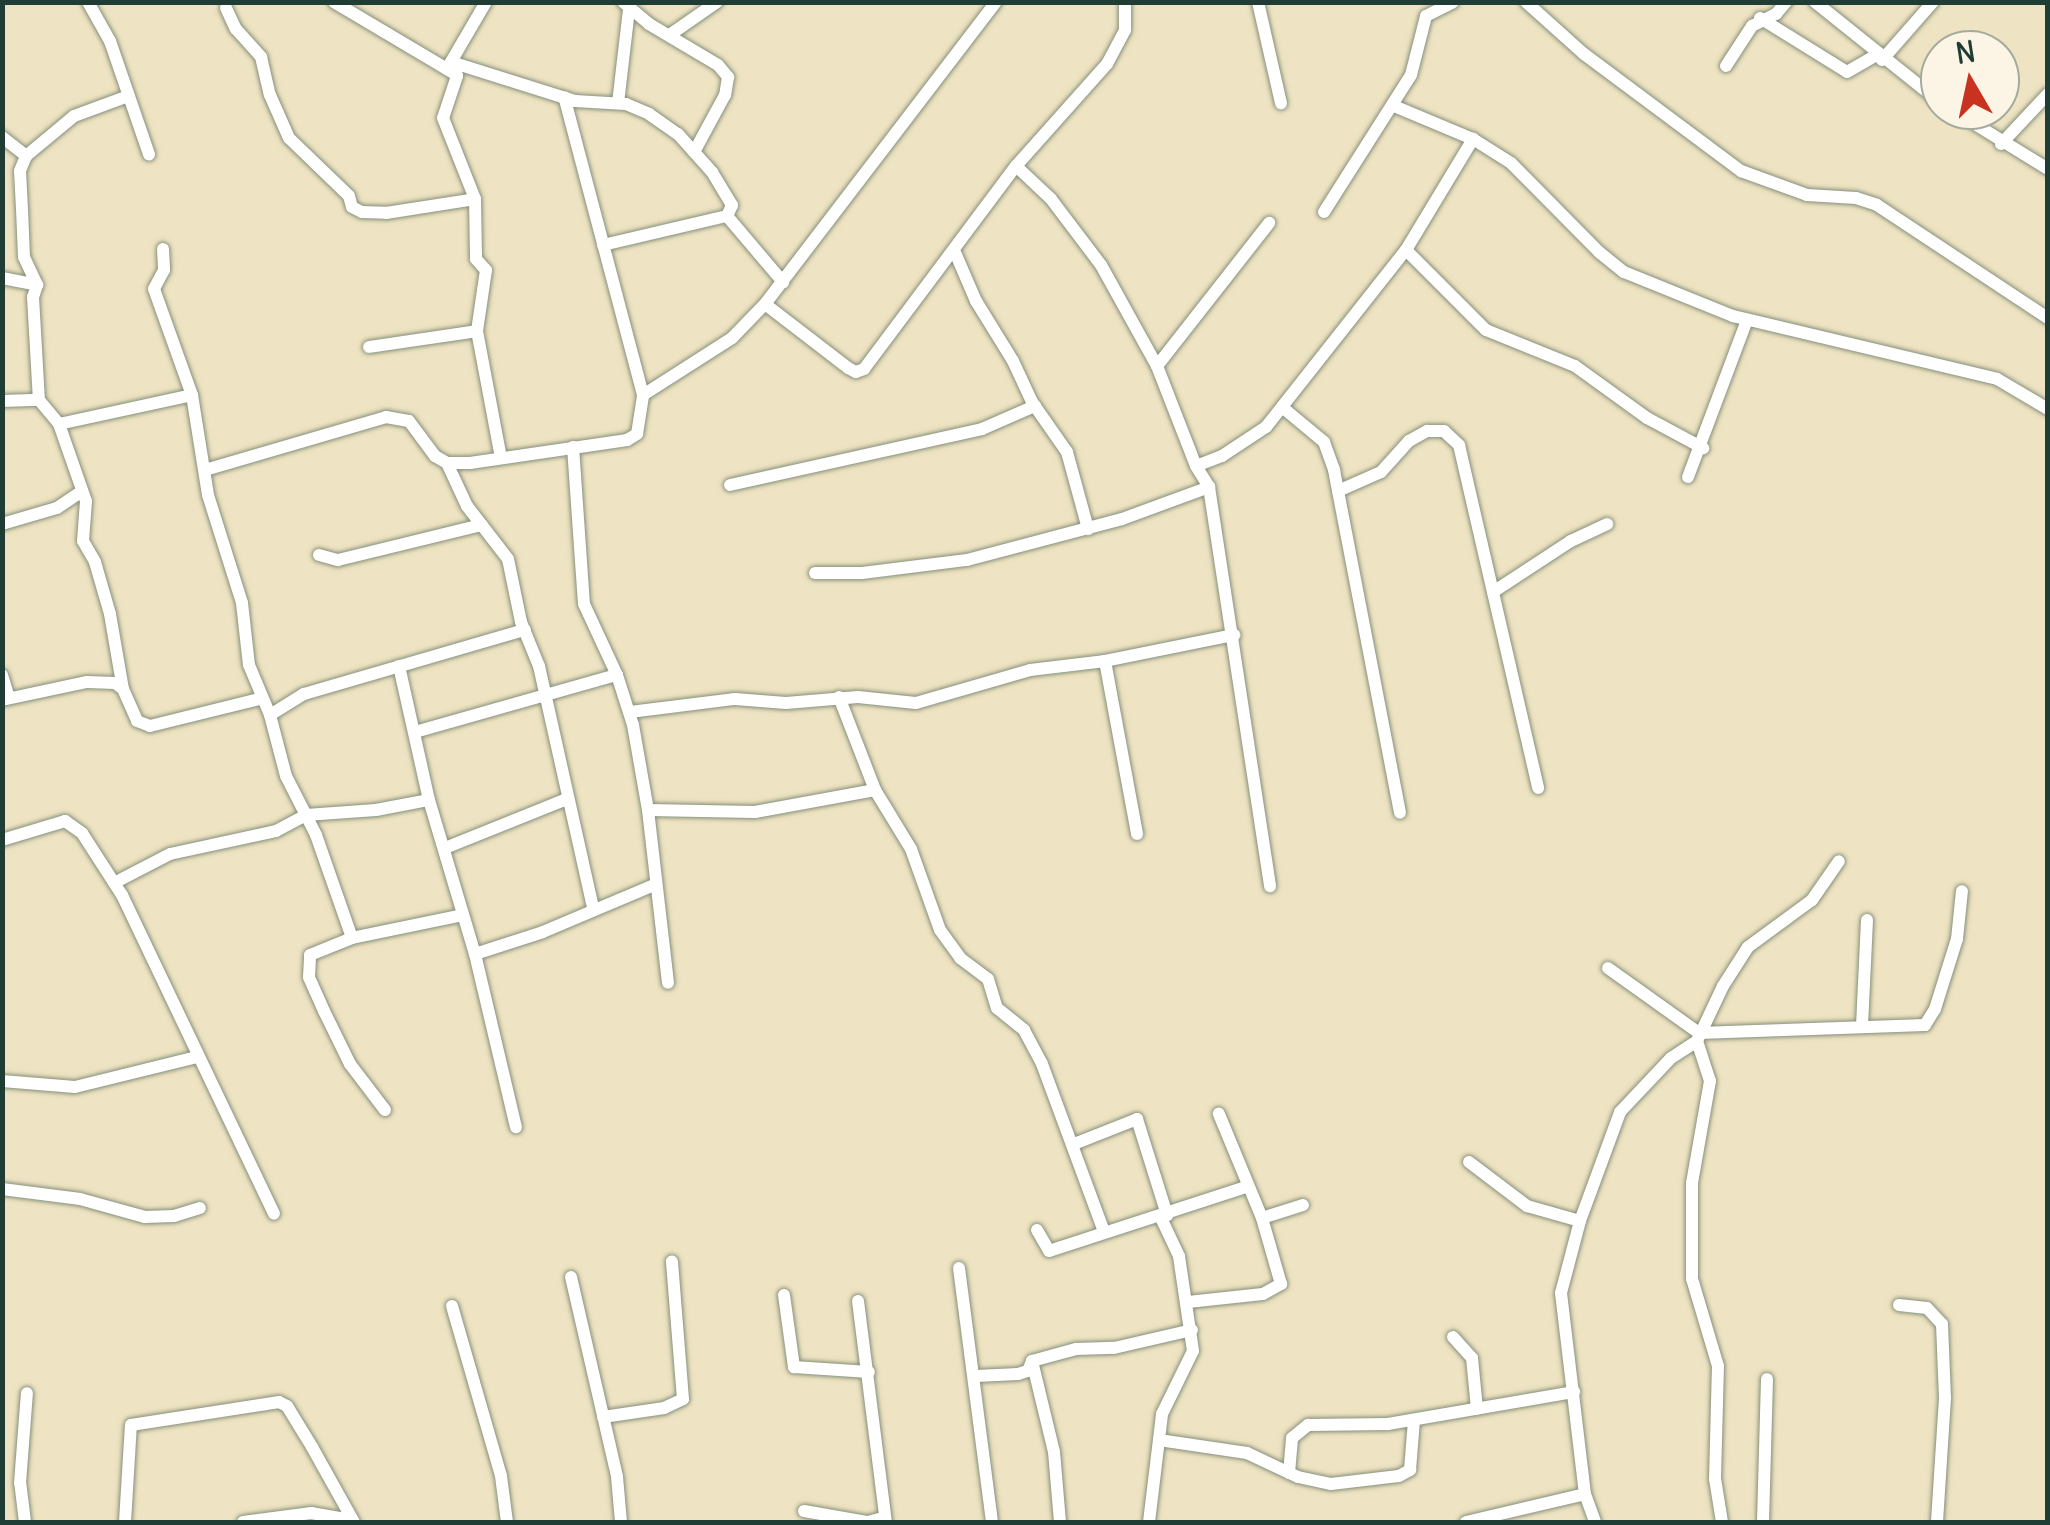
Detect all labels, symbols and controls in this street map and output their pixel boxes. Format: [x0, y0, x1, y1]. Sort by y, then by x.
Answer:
north arrow [1920, 30, 2020, 130]
text: N [1953, 33, 1978, 72]

